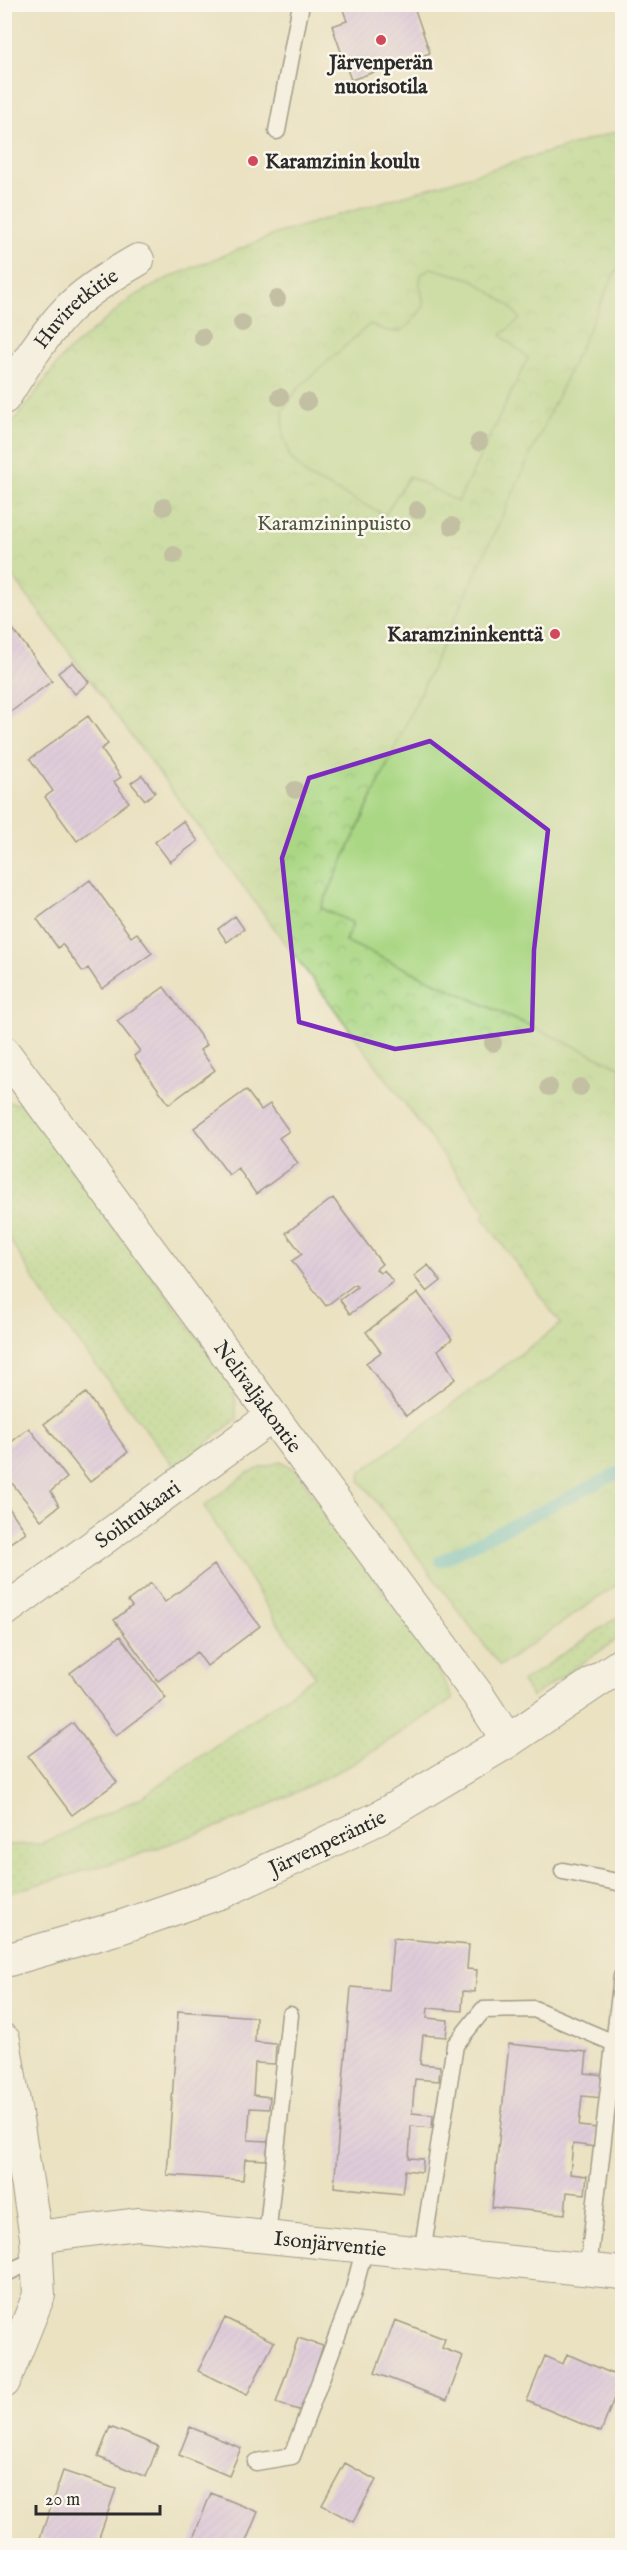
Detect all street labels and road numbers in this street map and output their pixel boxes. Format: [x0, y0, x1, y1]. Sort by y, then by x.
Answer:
street label: Huviretkitie [28, 263, 124, 355]
street label: Nelivaljakontie [207, 1336, 307, 1459]
street label: Soihtukaari [90, 1475, 187, 1555]
street label: Järvenperäntie [263, 1805, 392, 1884]
street label: Isonjärventie [272, 2226, 388, 2264]

